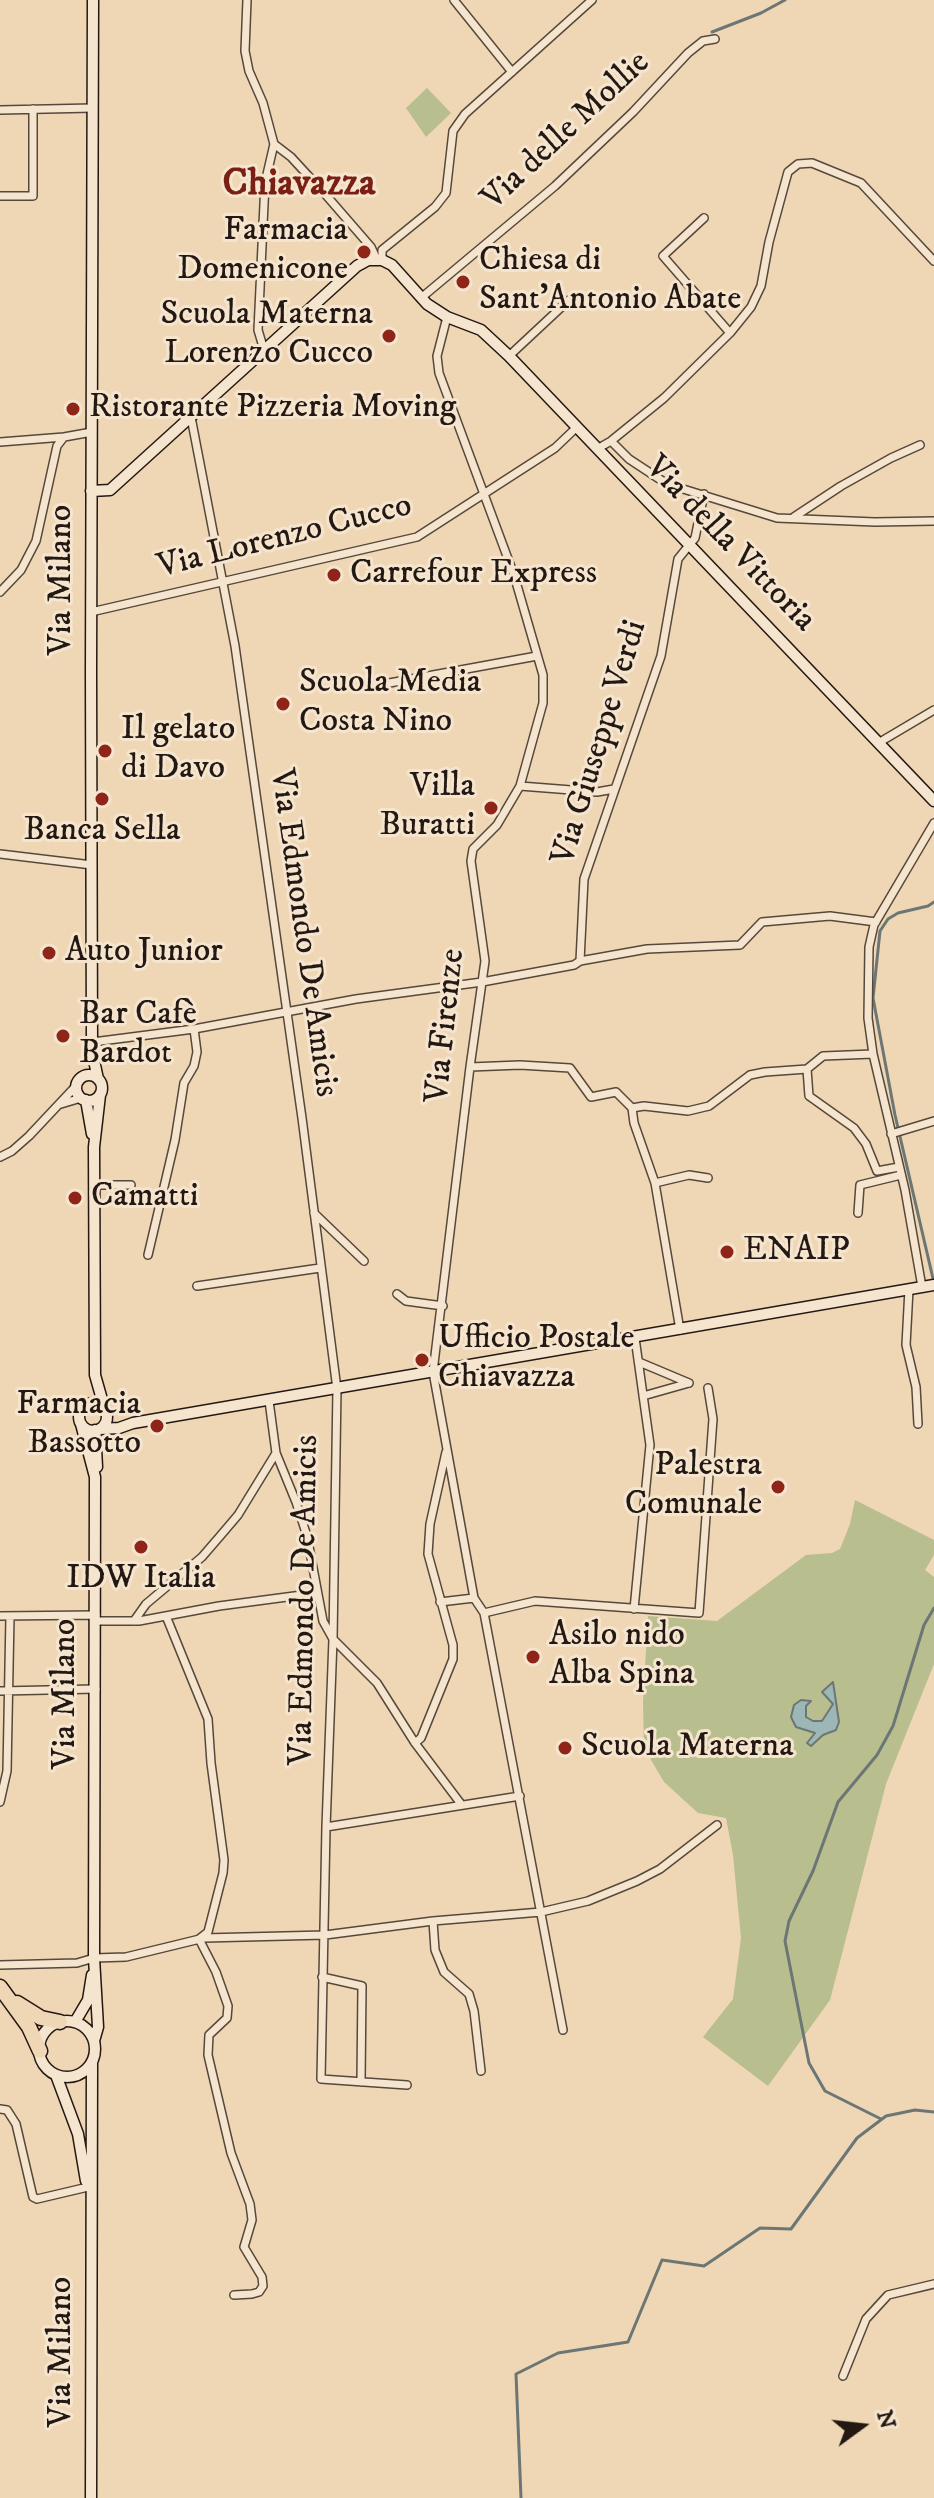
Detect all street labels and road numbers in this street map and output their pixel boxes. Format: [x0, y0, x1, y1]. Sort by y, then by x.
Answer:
street label: Via delle Mollie [475, 44, 659, 220]
street label: Via della Vittoria [635, 448, 823, 642]
street label: Via Lorenzo Cucco [154, 487, 416, 589]
street label: Via Milano [43, 505, 83, 655]
street label: Via Giuseppe Verdi [544, 616, 658, 870]
street label: Via Edmondo De Amicis [259, 766, 345, 1100]
street label: Via Firenze [419, 947, 475, 1105]
street label: Via Edmondo De Amicis [283, 1434, 329, 1766]
street label: Via Milano [47, 1619, 87, 1769]
street label: Via Milano [43, 2277, 83, 2427]

